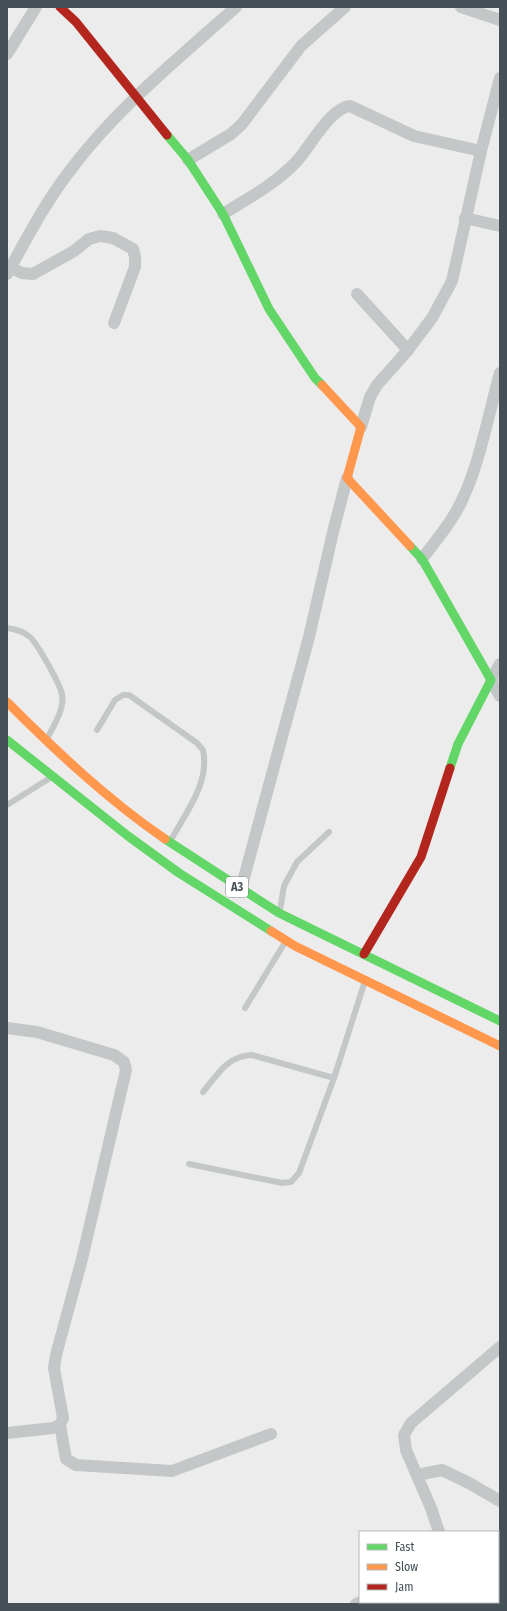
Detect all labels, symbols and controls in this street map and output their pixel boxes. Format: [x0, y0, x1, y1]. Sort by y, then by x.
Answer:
road number: A3 [226, 877, 248, 897]
legend [359, 1531, 499, 1603]
text: Fast [395, 1540, 414, 1554]
text: Slow [395, 1560, 418, 1574]
text: Jam [395, 1580, 413, 1594]

